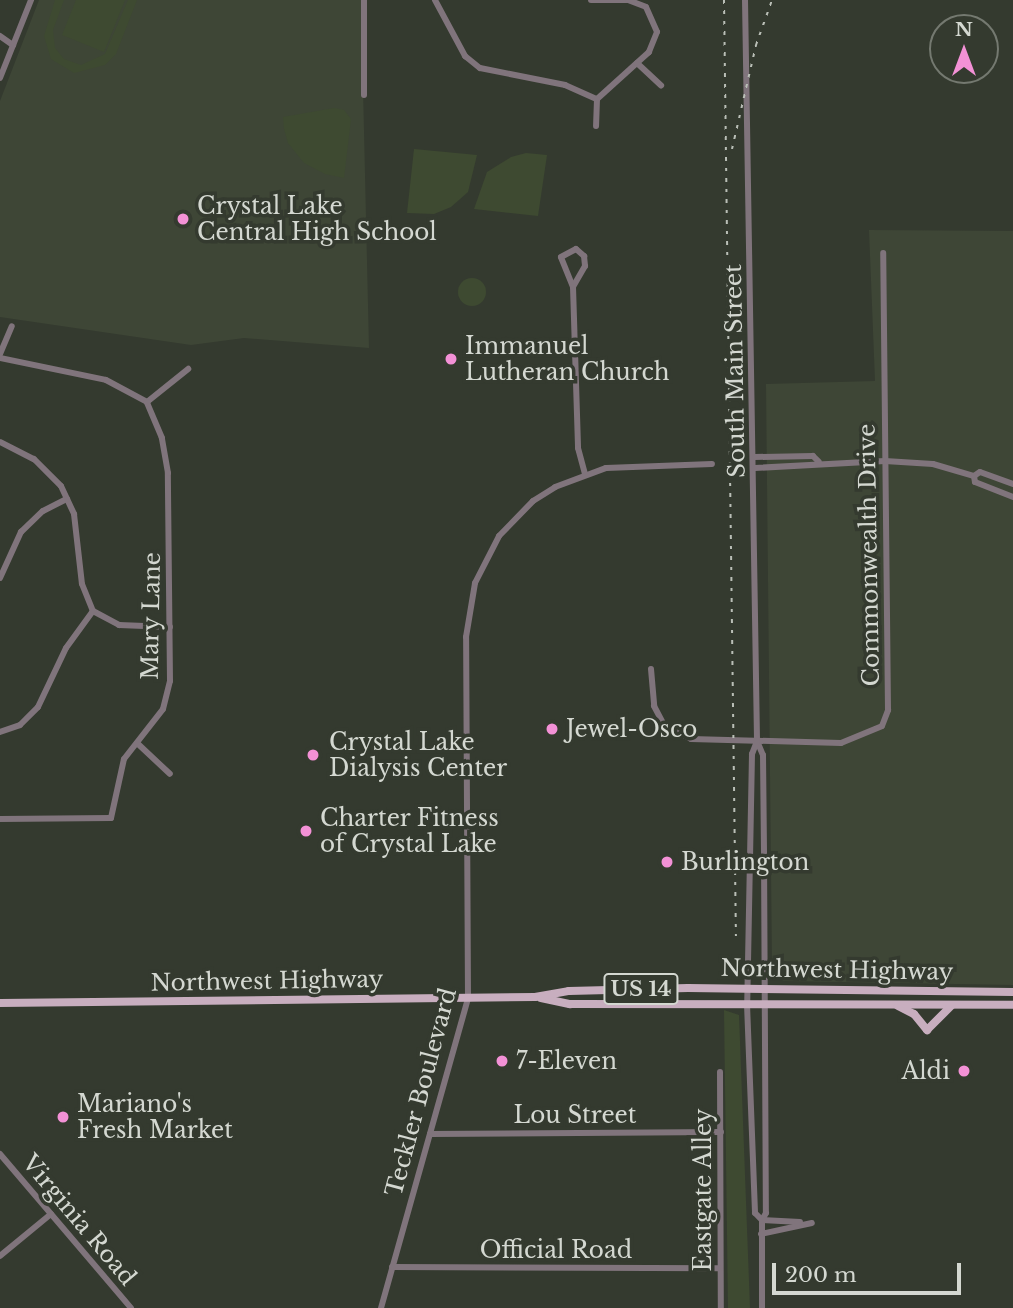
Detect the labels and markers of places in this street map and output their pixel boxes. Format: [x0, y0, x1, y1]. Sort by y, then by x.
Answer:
place label: Crystal Lake Central High School [197, 192, 437, 246]
marker: Crystal Lake Central High School [175, 211, 191, 227]
place label: Immanuel Lutheran Church [465, 332, 670, 386]
marker: Immanuel Lutheran Church [443, 351, 459, 367]
place label: Jewel-Osco [566, 715, 697, 743]
marker: Jewel-Osco [544, 721, 560, 737]
place label: Crystal Lake Dialysis Center [329, 728, 507, 782]
marker: Crystal Lake Dialysis Center [303, 745, 323, 765]
place label: Charter Fitness of Crystal Lake [320, 804, 499, 858]
marker: Charter Fitness of Crystal Lake [298, 823, 314, 839]
place label: Burlington [681, 848, 809, 876]
marker: Burlington [659, 854, 675, 870]
place label: 7-Eleven [516, 1047, 617, 1075]
marker: 7-Eleven [494, 1053, 510, 1069]
place label: Aldi [901, 1057, 950, 1085]
marker: Aldi [956, 1063, 972, 1079]
place label: Mariano's Fresh Market [77, 1090, 233, 1144]
marker: Mariano's Fresh Market [55, 1109, 71, 1125]

